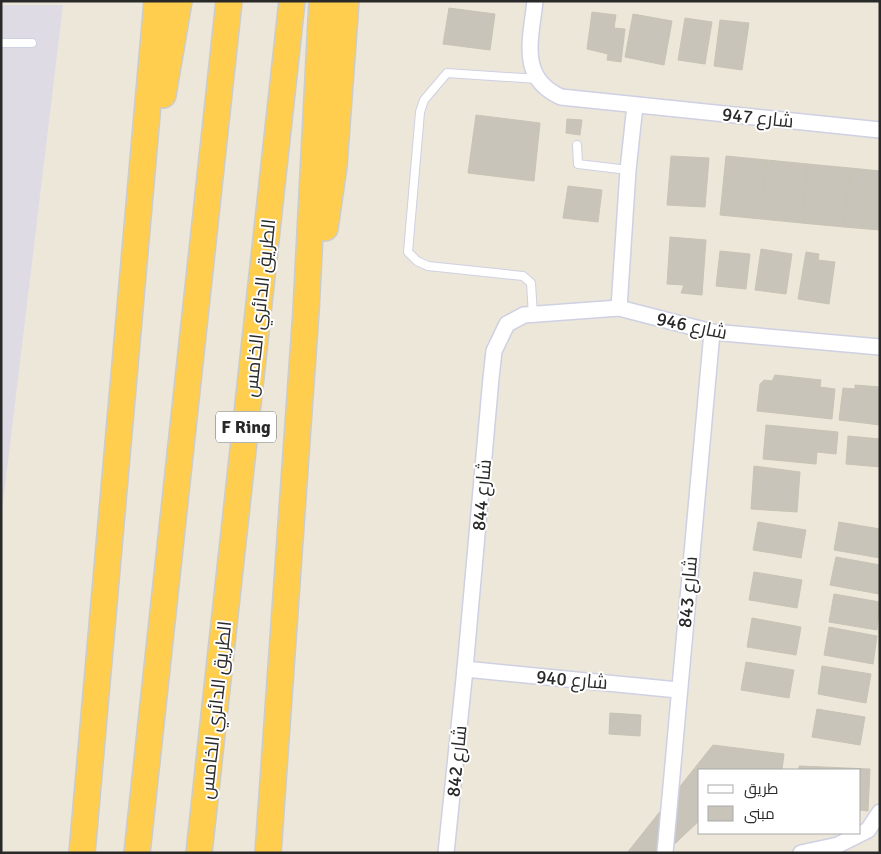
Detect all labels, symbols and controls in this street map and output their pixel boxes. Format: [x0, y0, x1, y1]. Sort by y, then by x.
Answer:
street label: شارع 947 [721, 102, 795, 135]
street label: الطريق الدائري الخامس [239, 218, 283, 399]
street label: شارع 946 [654, 307, 729, 346]
road number: F Ring [216, 412, 276, 442]
street label: شارع 844 [467, 458, 498, 532]
street label: شارع 843 [673, 555, 704, 629]
street label: الطريق الدائري الخامس [195, 620, 239, 801]
street label: شارع 940 [535, 665, 609, 696]
street label: شارع 842 [441, 724, 474, 798]
legend [698, 769, 861, 834]
text: طريق [744, 780, 778, 799]
text: مبنى [744, 805, 775, 824]

